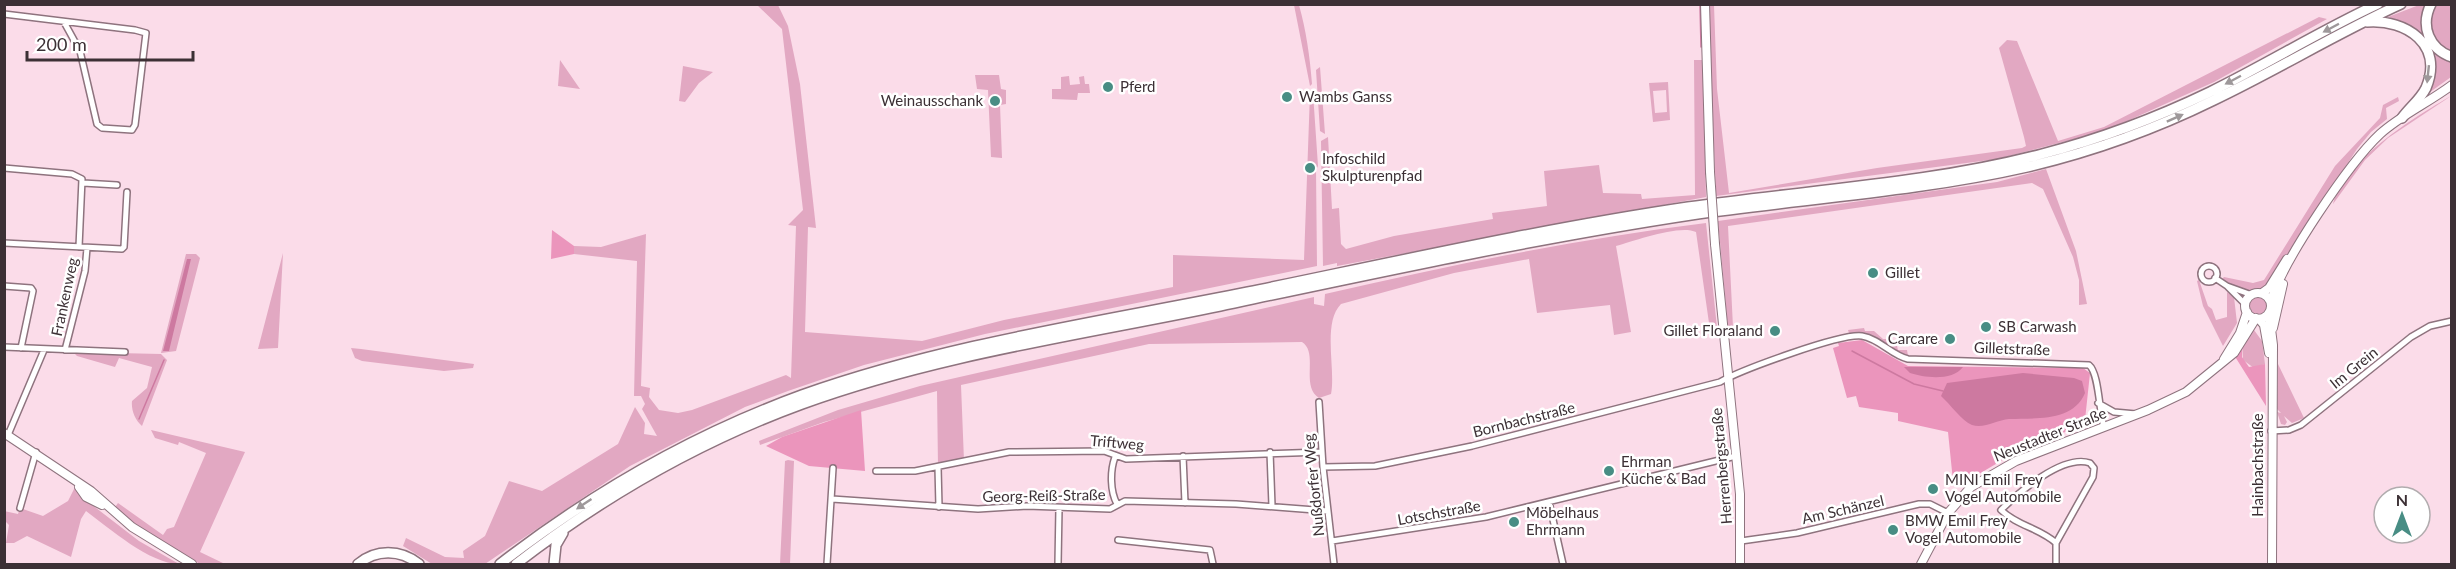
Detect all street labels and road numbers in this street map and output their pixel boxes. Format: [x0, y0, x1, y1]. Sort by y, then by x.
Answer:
street label: Frankenweg [47, 256, 81, 338]
street label: Gilletstraße [1974, 338, 2050, 358]
street label: Im Grein [2326, 343, 2381, 392]
street label: Bornbachstraße [1471, 398, 1577, 440]
street label: Neustadter Straße [1991, 403, 2109, 465]
street label: Herrenbergstraße [1707, 407, 1735, 525]
street label: Hainbachstraße [2248, 413, 2266, 517]
street label: Triftweg [1089, 431, 1145, 453]
street label: Nußdorfer Weg [1299, 433, 1327, 537]
street label: Georg-Reiß-Straße [982, 485, 1106, 505]
street label: Am Schänzel [1800, 491, 1886, 527]
street label: Lotschstraße [1396, 496, 1482, 528]

